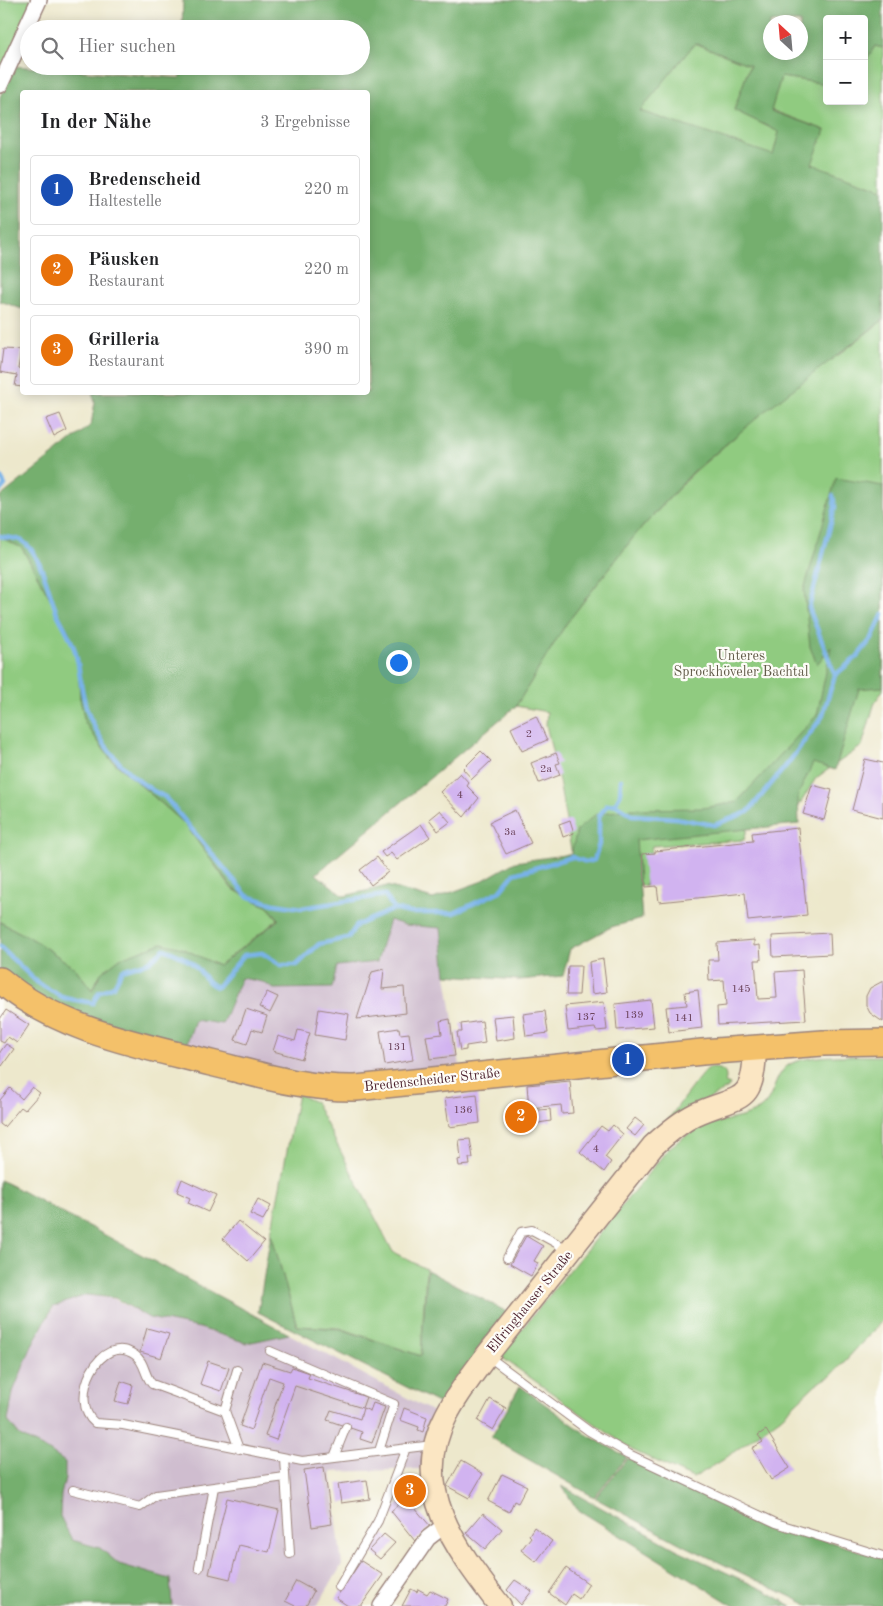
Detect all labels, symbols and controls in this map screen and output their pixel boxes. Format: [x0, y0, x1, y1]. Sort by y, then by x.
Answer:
north arrow [763, 15, 808, 60]
map controls [823, 15, 868, 105]
button: + [823, 15, 868, 60]
search box [20, 20, 370, 75]
icon: search [38, 34, 66, 62]
text: Hier suchen [78, 38, 176, 57]
button: − [823, 60, 868, 105]
text: In der Nähe [40, 112, 151, 133]
text: 3 Ergebnisse [260, 115, 350, 131]
text: Bredenscheid [88, 171, 201, 190]
text: 1 [52, 182, 62, 198]
text: 220 m [304, 182, 349, 198]
text: Haltestelle [88, 194, 162, 210]
text: Päusken [88, 251, 159, 270]
text: 2 [52, 262, 62, 278]
text: 220 m [304, 262, 349, 278]
text: Restaurant [88, 274, 165, 290]
text: Grilleria [88, 331, 160, 350]
text: 3 [52, 342, 62, 358]
text: 390 m [304, 342, 349, 358]
text: Restaurant [88, 354, 165, 370]
park label: Unteres Sprockhöveler Bachtal [674, 649, 809, 679]
your location [386, 650, 412, 676]
house number: 2 [526, 729, 532, 740]
house number: 2a [540, 764, 552, 775]
house number: 4 [457, 790, 463, 801]
house number: 3a [504, 827, 516, 838]
house number: 145 [731, 984, 751, 995]
house number: 139 [624, 1010, 644, 1021]
house number: 137 [576, 1012, 596, 1023]
house number: 141 [674, 1013, 694, 1024]
pin: 1 [612, 1041, 644, 1079]
house number: 131 [387, 1042, 407, 1053]
street label: Bredenscheider Straße [363, 1066, 501, 1094]
pin: 2 [505, 1098, 537, 1136]
house number: 136 [453, 1105, 473, 1116]
house number: 4 [593, 1144, 599, 1155]
street label: Elfringhauser Straße [485, 1248, 575, 1356]
pin: 3 [394, 1472, 426, 1510]

